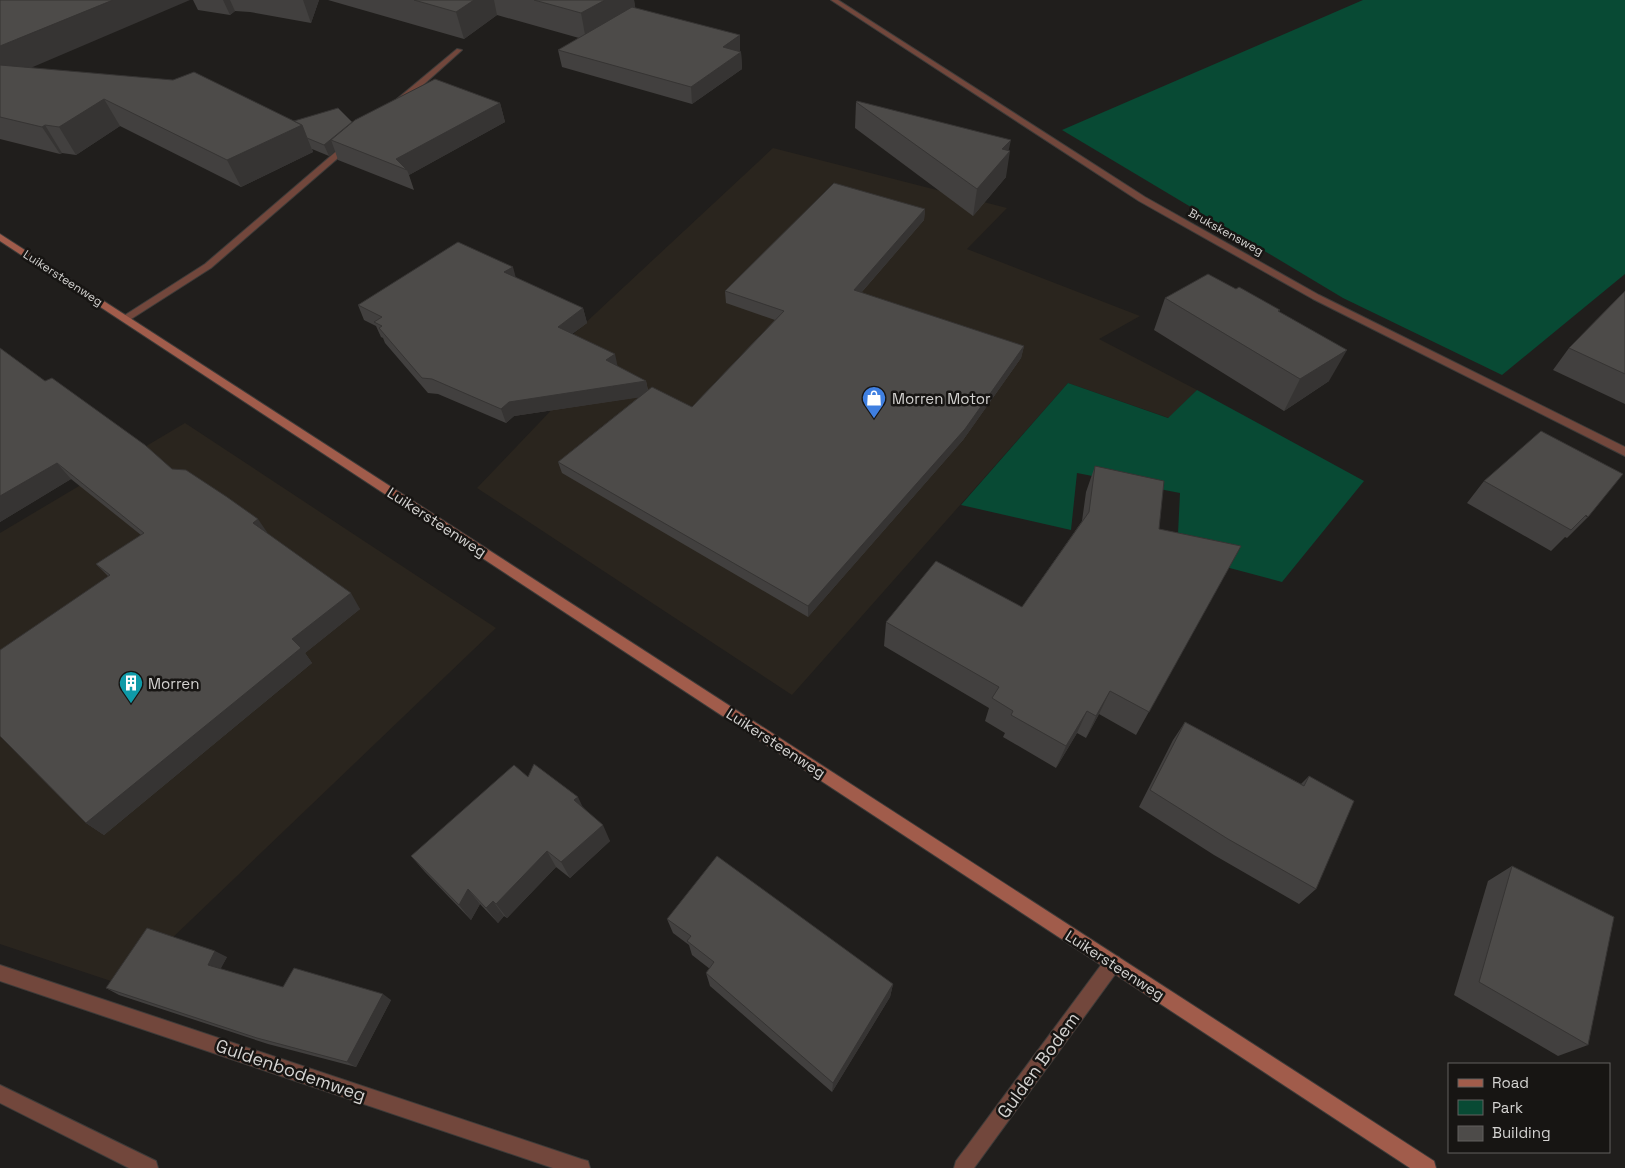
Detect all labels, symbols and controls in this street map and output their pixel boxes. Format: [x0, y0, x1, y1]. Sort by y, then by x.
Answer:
street label: Brukskensweg [1186, 205, 1266, 259]
street label: Luikersteenweg [20, 246, 106, 310]
shop icon: Morren Motor [861, 385, 887, 419]
place label: Morren Motor [892, 389, 991, 408]
street label: Luikersteenweg [384, 483, 490, 561]
building icon: Morren [118, 670, 144, 704]
place label: Morren [148, 674, 199, 693]
street label: Luikersteenweg [723, 704, 829, 782]
street label: Luikersteenweg [1062, 926, 1168, 1004]
street label: Gulden Bodem [992, 1007, 1084, 1123]
street label: Guldenbodemweg [213, 1034, 369, 1106]
legend [1448, 1063, 1610, 1153]
text: Road [1492, 1073, 1529, 1092]
text: Park [1492, 1098, 1523, 1117]
text: Building [1492, 1123, 1551, 1142]

